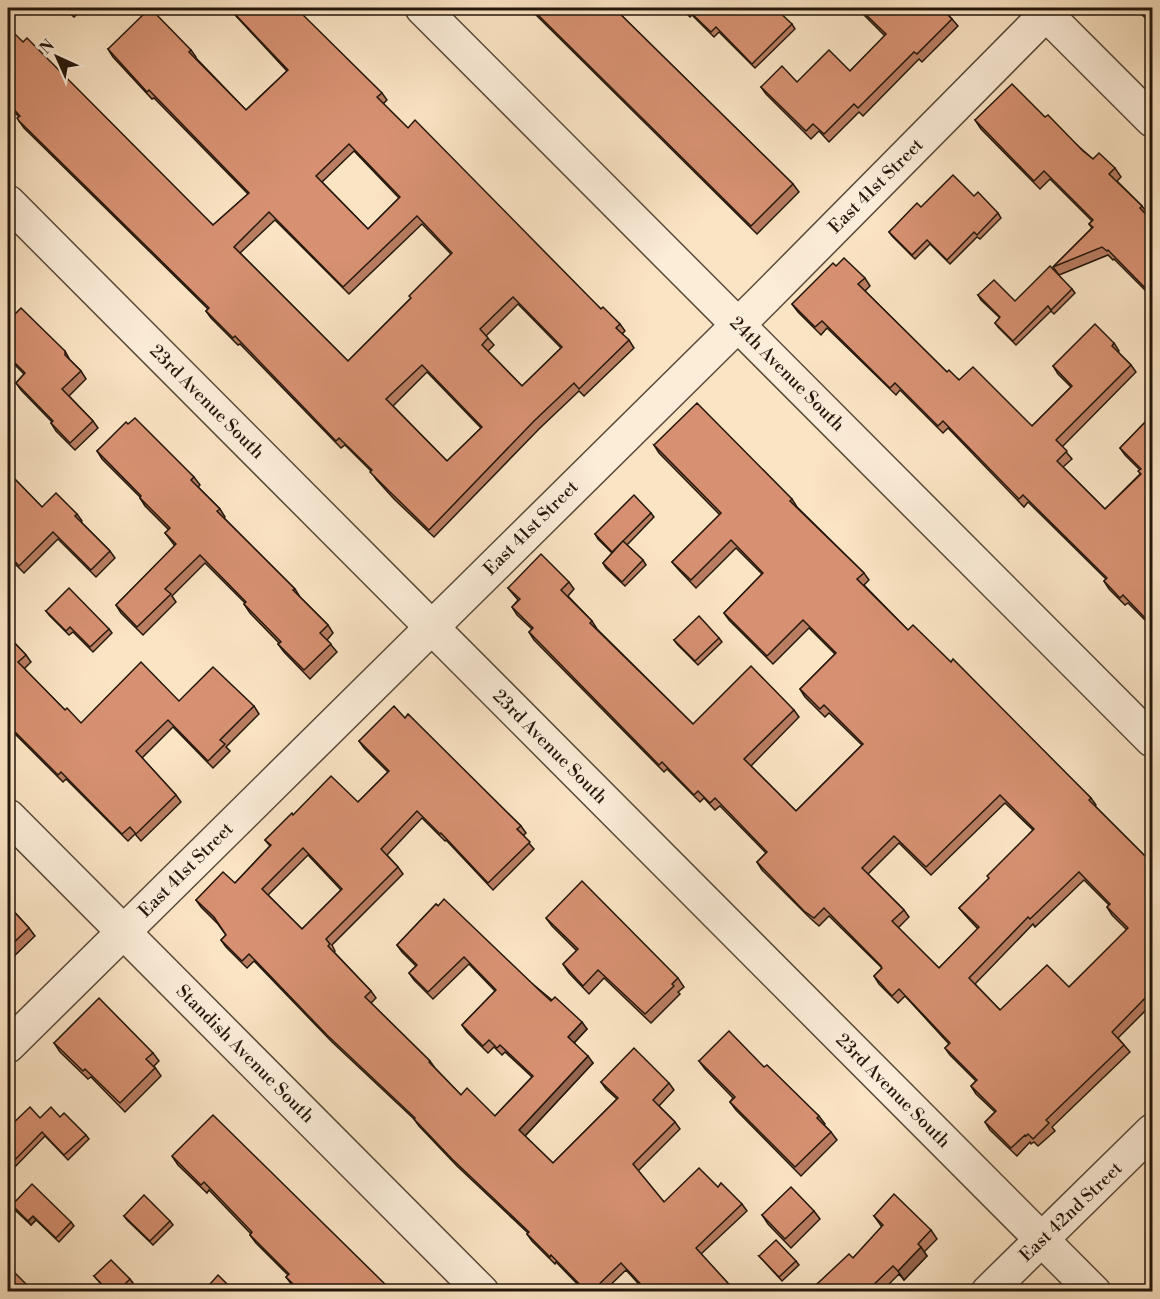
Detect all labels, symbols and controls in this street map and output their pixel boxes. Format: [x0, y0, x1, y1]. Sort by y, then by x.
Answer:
north arrow [27, 27, 87, 87]
text: N [36, 35, 59, 59]
street label: East 41st Street [824, 133, 929, 238]
street label: 24th Avenue South [725, 312, 849, 436]
street label: 23rd Avenue South [145, 340, 269, 464]
street label: East 41st Street [479, 475, 584, 580]
street label: 23rd Avenue South [488, 685, 612, 809]
street label: East 41st Street [134, 817, 239, 922]
street label: Standish Avenue South [171, 980, 319, 1128]
street label: 23rd Avenue South [831, 1029, 955, 1153]
street label: East 42nd Street [1015, 1157, 1128, 1267]

